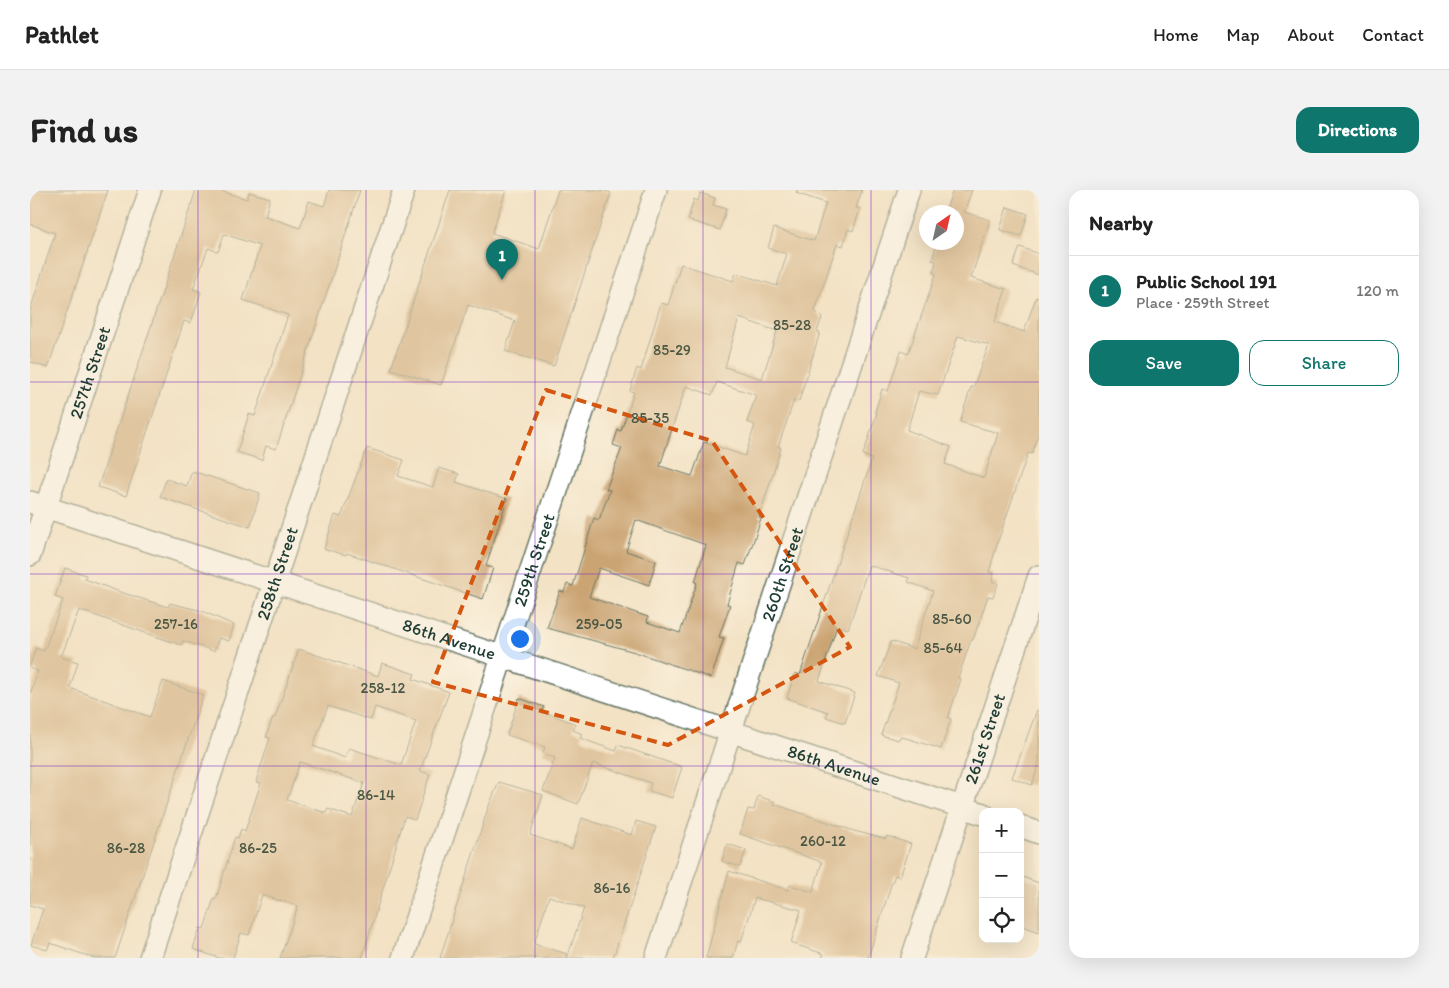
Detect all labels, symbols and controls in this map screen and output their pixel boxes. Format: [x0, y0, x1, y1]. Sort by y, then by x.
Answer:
text: Pathlet [25, 20, 99, 49]
text: Home [1153, 24, 1199, 46]
text: Map [1227, 24, 1260, 46]
text: About [1288, 24, 1334, 46]
text: Contact [1362, 24, 1424, 46]
button: Directions [1296, 107, 1419, 153]
text: Find us [30, 109, 138, 151]
north arrow [919, 205, 964, 250]
text: Nearby [1089, 210, 1153, 235]
pin: 1 [486, 239, 518, 280]
text: Public School 191 [1136, 270, 1277, 293]
text: 1 [1101, 281, 1109, 300]
text: 120 m [1356, 281, 1399, 300]
text: Place · 259th Street [1136, 293, 1269, 312]
house number: 85-28 [773, 316, 811, 334]
street label: 257th Street [65, 323, 115, 422]
button: Save [1089, 340, 1239, 386]
button: Share [1249, 340, 1399, 386]
house number: 85-29 [653, 341, 691, 359]
house number: 85-35 [631, 409, 669, 427]
street label: 259th Street [509, 511, 560, 609]
street label: 258th Street [252, 524, 303, 623]
street label: 260th Street [757, 524, 808, 624]
house number: 85-60 [932, 610, 972, 628]
street label: 86th Avenue [400, 614, 498, 665]
house number: 257-16 [154, 615, 198, 633]
house number: 259-05 [576, 615, 622, 633]
your location [507, 626, 533, 652]
house number: 85-64 [923, 639, 963, 657]
house number: 258-12 [361, 679, 406, 697]
street label: 261st Street [960, 690, 1010, 787]
street label: 86th Avenue [785, 740, 883, 791]
house number: 86-14 [357, 786, 395, 804]
map controls [979, 808, 1024, 943]
button: + [979, 808, 1024, 853]
house number: 260-12 [800, 832, 846, 850]
house number: 86-28 [107, 839, 145, 857]
house number: 86-25 [239, 839, 277, 857]
button: − [979, 853, 1024, 898]
house number: 86-16 [593, 879, 631, 897]
button: locate [979, 898, 1024, 943]

